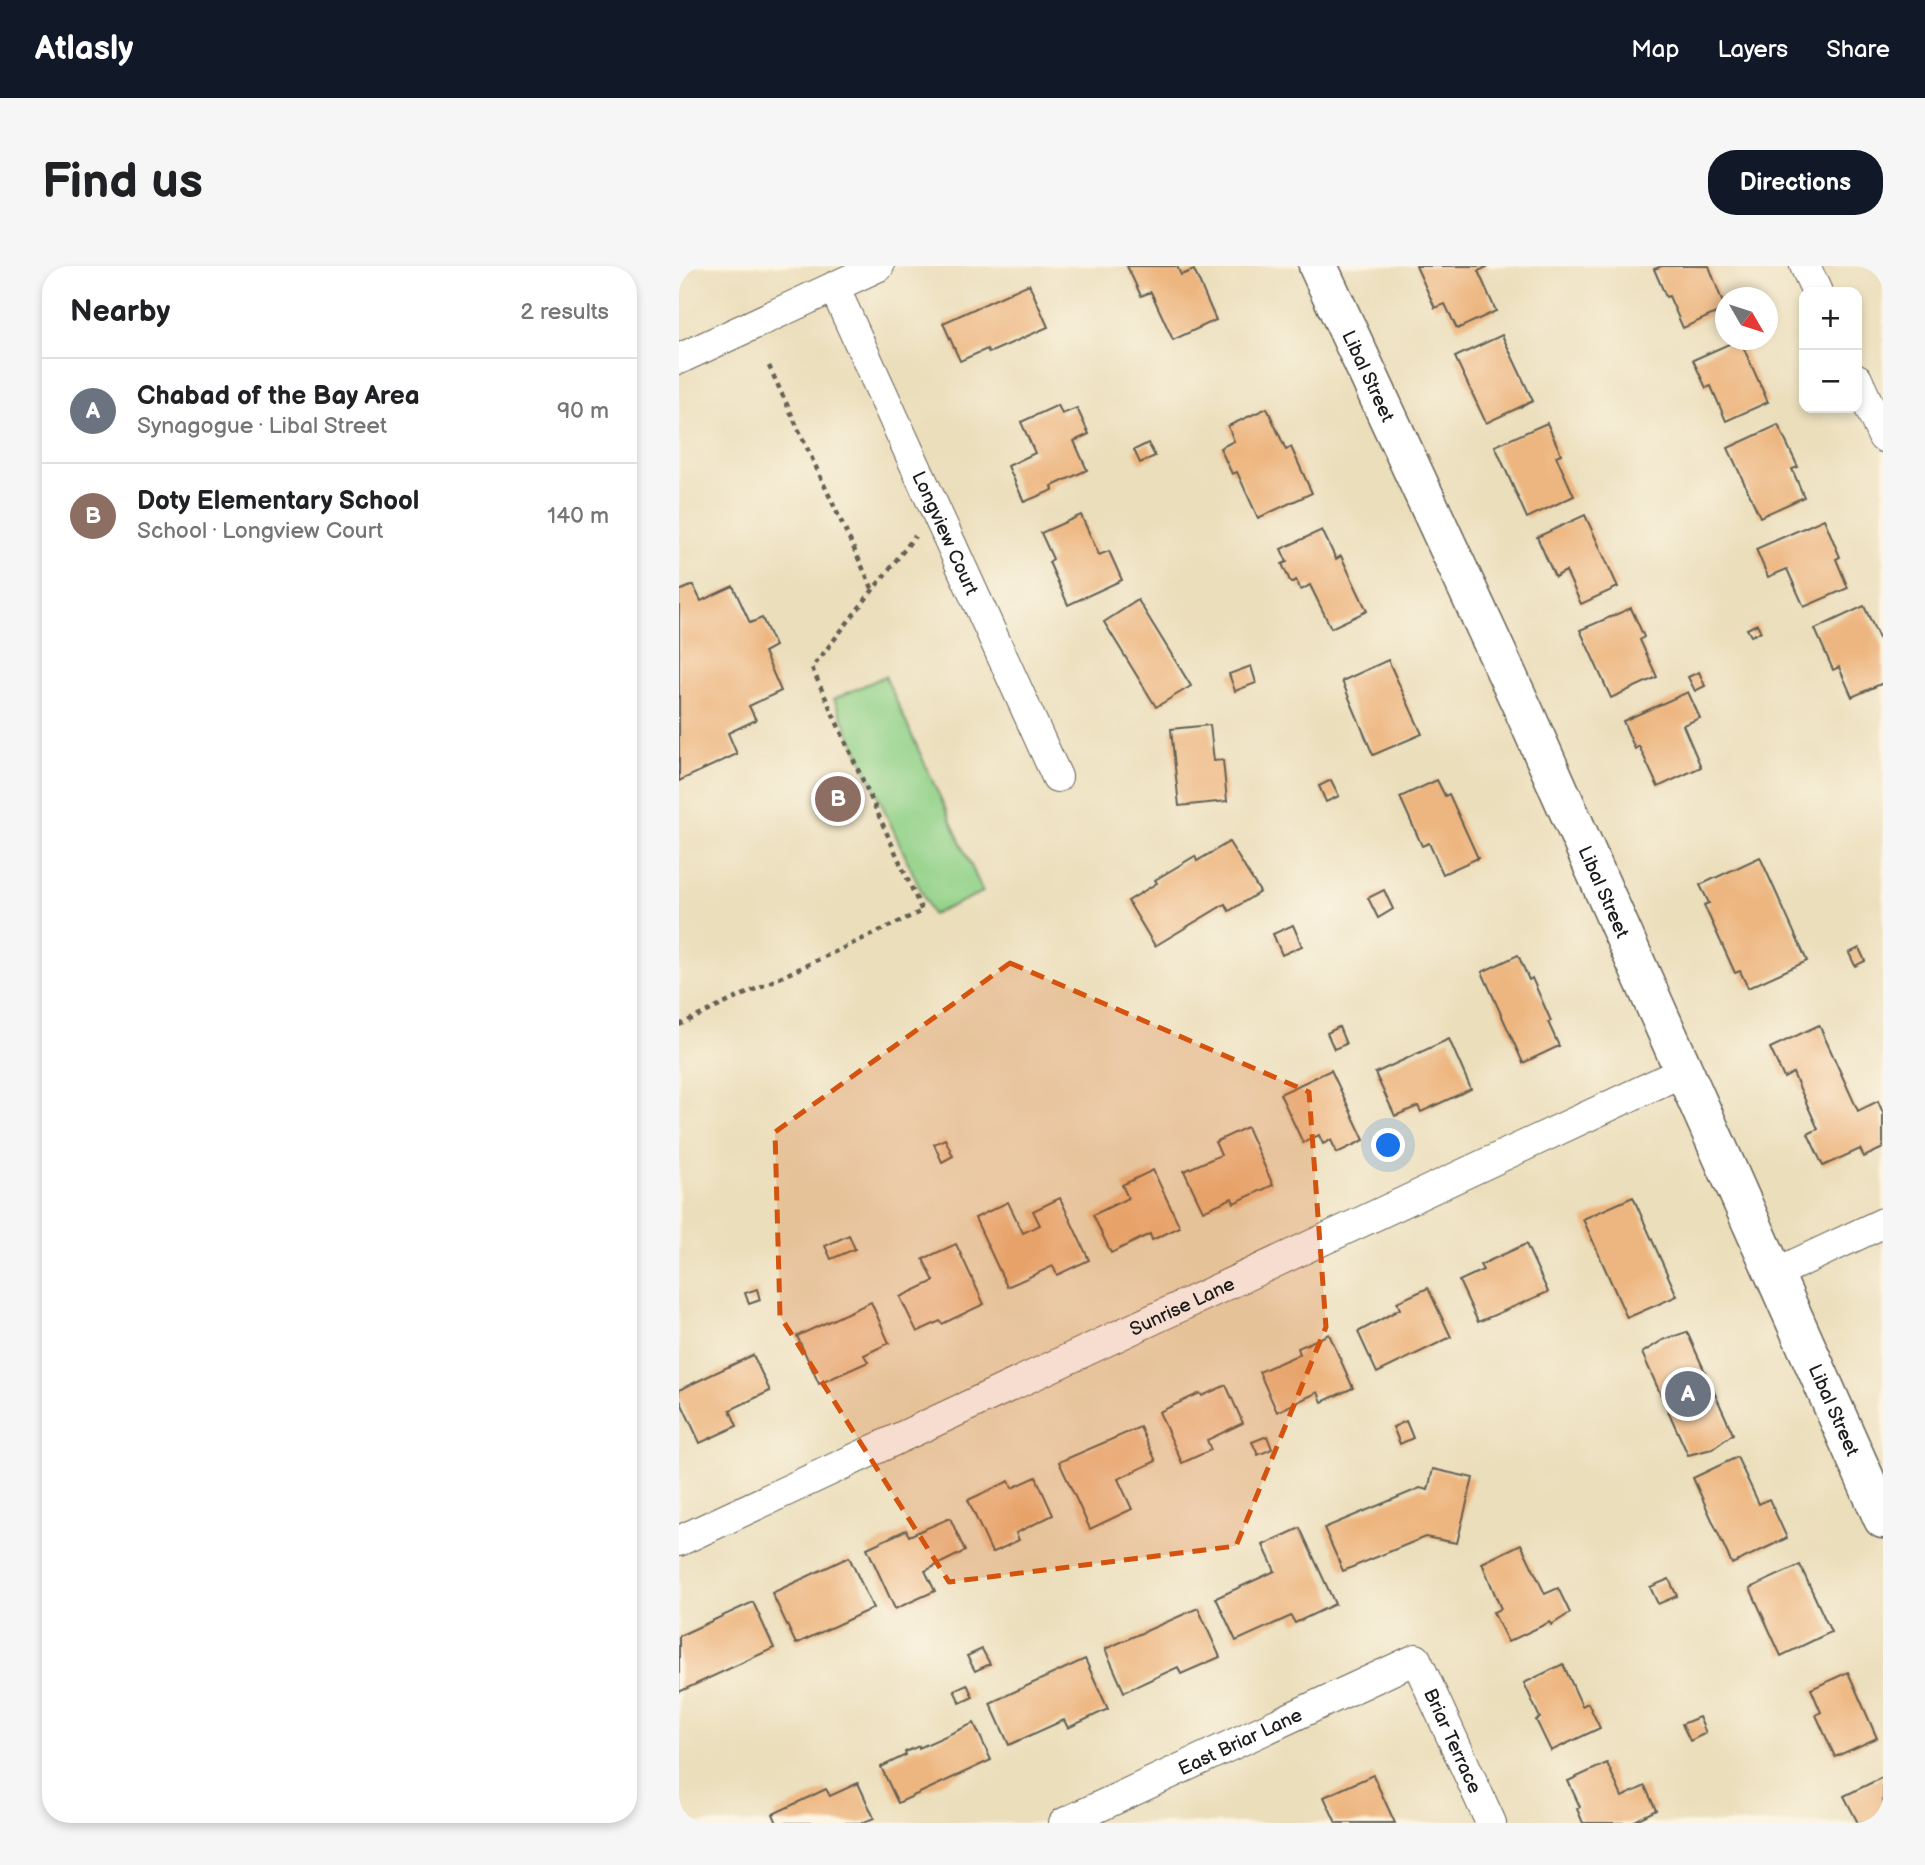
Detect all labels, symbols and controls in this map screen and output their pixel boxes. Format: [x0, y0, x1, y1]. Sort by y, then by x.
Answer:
text: Atlasly [35, 29, 133, 69]
text: Map [1631, 35, 1679, 64]
text: Layers [1717, 35, 1788, 64]
text: Share [1826, 35, 1890, 64]
button: Directions [1708, 150, 1883, 215]
text: Find us [42, 153, 203, 212]
north arrow [1715, 287, 1778, 350]
map controls [1799, 287, 1862, 413]
button: + [1799, 287, 1862, 350]
text: Nearby [70, 294, 170, 330]
text: 2 results [520, 298, 609, 326]
street label: Libal Street [1336, 327, 1399, 426]
button: − [1799, 350, 1862, 413]
text: Chabad of the Bay Area [137, 381, 420, 412]
text: A [86, 397, 100, 425]
text: 90 m [557, 397, 609, 425]
text: Synagogue · Libal Street [137, 412, 387, 440]
street label: Longview Court [906, 468, 983, 599]
text: Doty Elementary School [137, 486, 419, 517]
text: B [85, 502, 101, 530]
text: 140 m [547, 502, 609, 530]
text: School · Longview Court [137, 517, 383, 545]
pin: B [815, 773, 861, 825]
street label: Libal Street [1572, 843, 1633, 942]
your location [1371, 1128, 1405, 1162]
street label: Sunrise Lane [1126, 1273, 1238, 1342]
street label: Libal Street [1803, 1361, 1864, 1460]
pin: A [1665, 1368, 1711, 1420]
street label: Briar Terrace [1418, 1685, 1486, 1797]
street label: East Briar Lane [1175, 1704, 1306, 1781]

